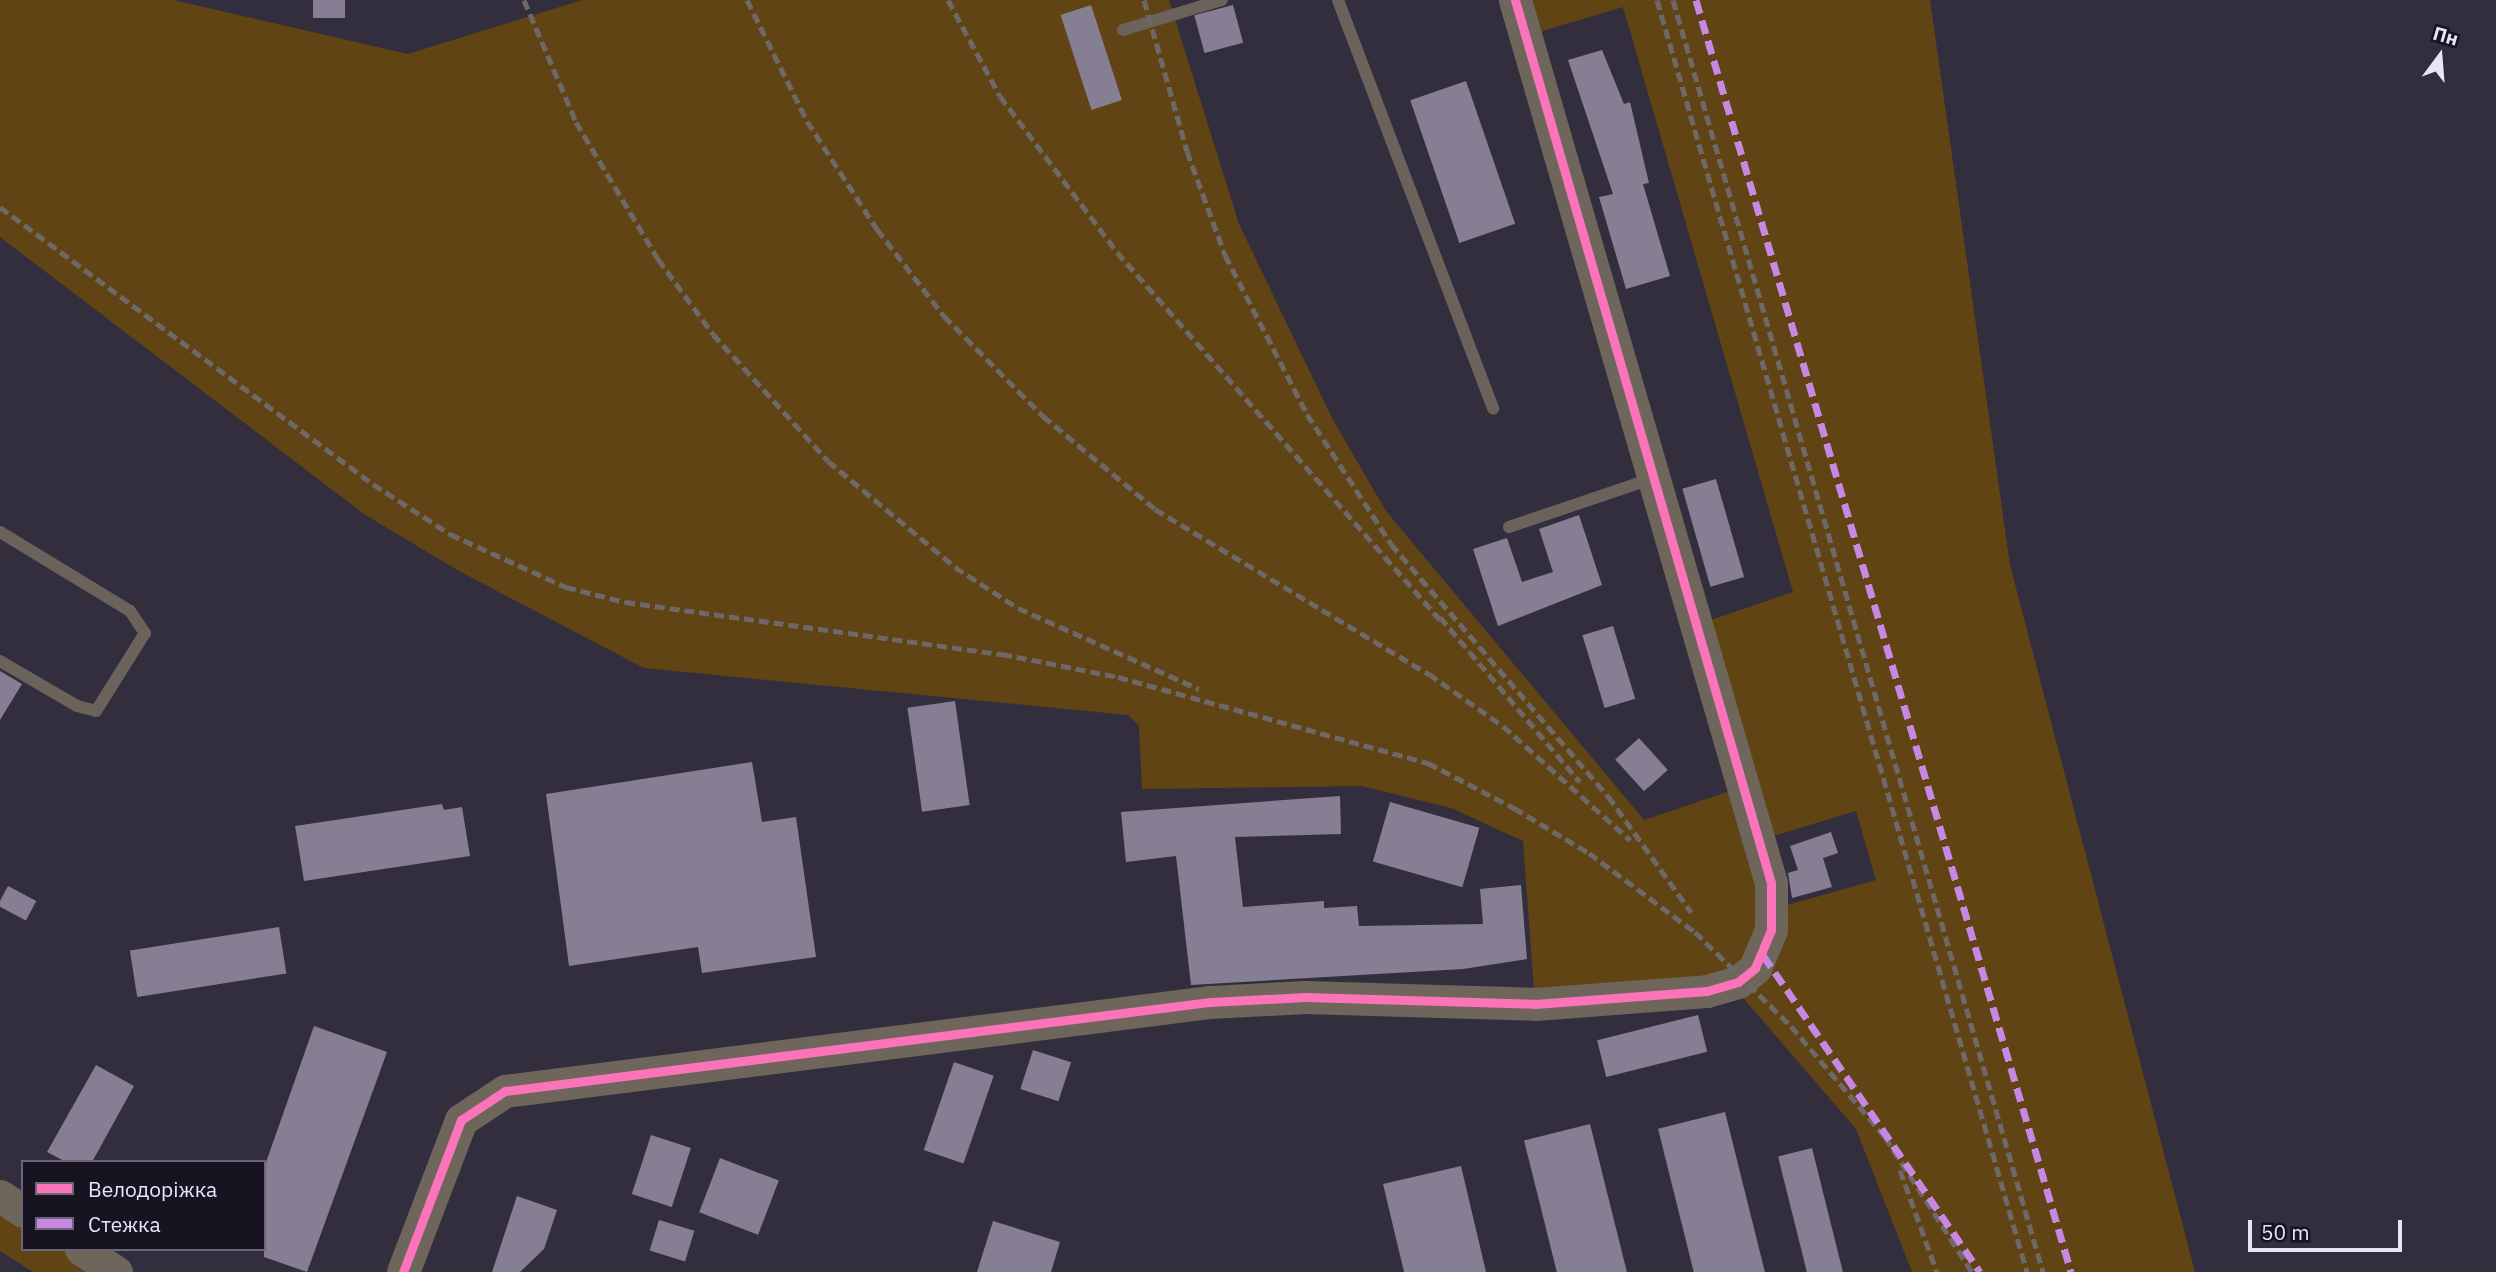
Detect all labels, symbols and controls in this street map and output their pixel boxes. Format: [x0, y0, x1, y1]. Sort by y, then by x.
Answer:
north arrow [2405, 21, 2475, 91]
text: Пн [2430, 21, 2461, 51]
legend [21, 1160, 266, 1251]
text: Велодоріжка [88, 1175, 217, 1203]
scale bar [2251, 1206, 2405, 1250]
text: Стежка [88, 1210, 161, 1238]
text: 50 m [2261, 1218, 2310, 1246]

